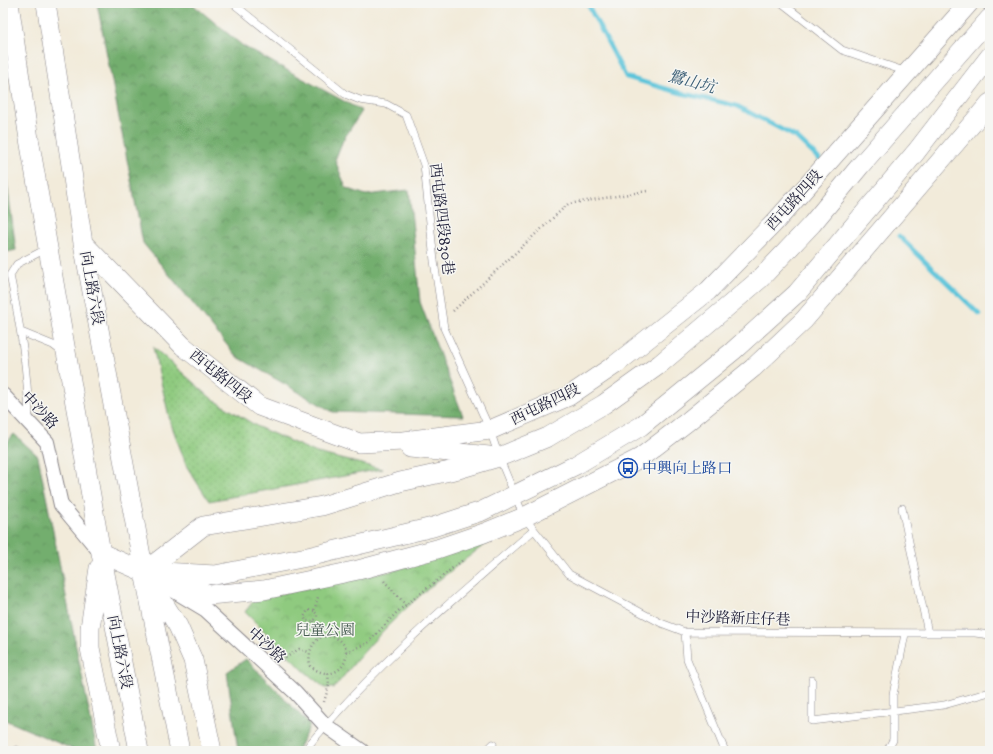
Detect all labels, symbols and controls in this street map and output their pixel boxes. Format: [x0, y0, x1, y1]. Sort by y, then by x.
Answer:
water label: 鷺山坑 [666, 66, 719, 97]
street label: 西屯路四段830巷 [426, 162, 458, 276]
street label: 西屯路四段 [762, 166, 826, 234]
street label: 向上路六段 [77, 249, 107, 327]
street label: 西屯路四段 [186, 345, 256, 407]
street label: 西屯路四段 [507, 379, 583, 429]
street label: 中沙路 [18, 387, 62, 433]
bus stop icon: 中興向上路口 [617, 457, 639, 479]
place label: 中興向上路口 [642, 459, 732, 477]
street label: 中沙路新庄仔巷 [685, 607, 791, 629]
street label: 向上路六段 [104, 613, 136, 691]
park label: 兒童公園 [295, 621, 355, 639]
street label: 中沙路 [244, 623, 290, 667]

